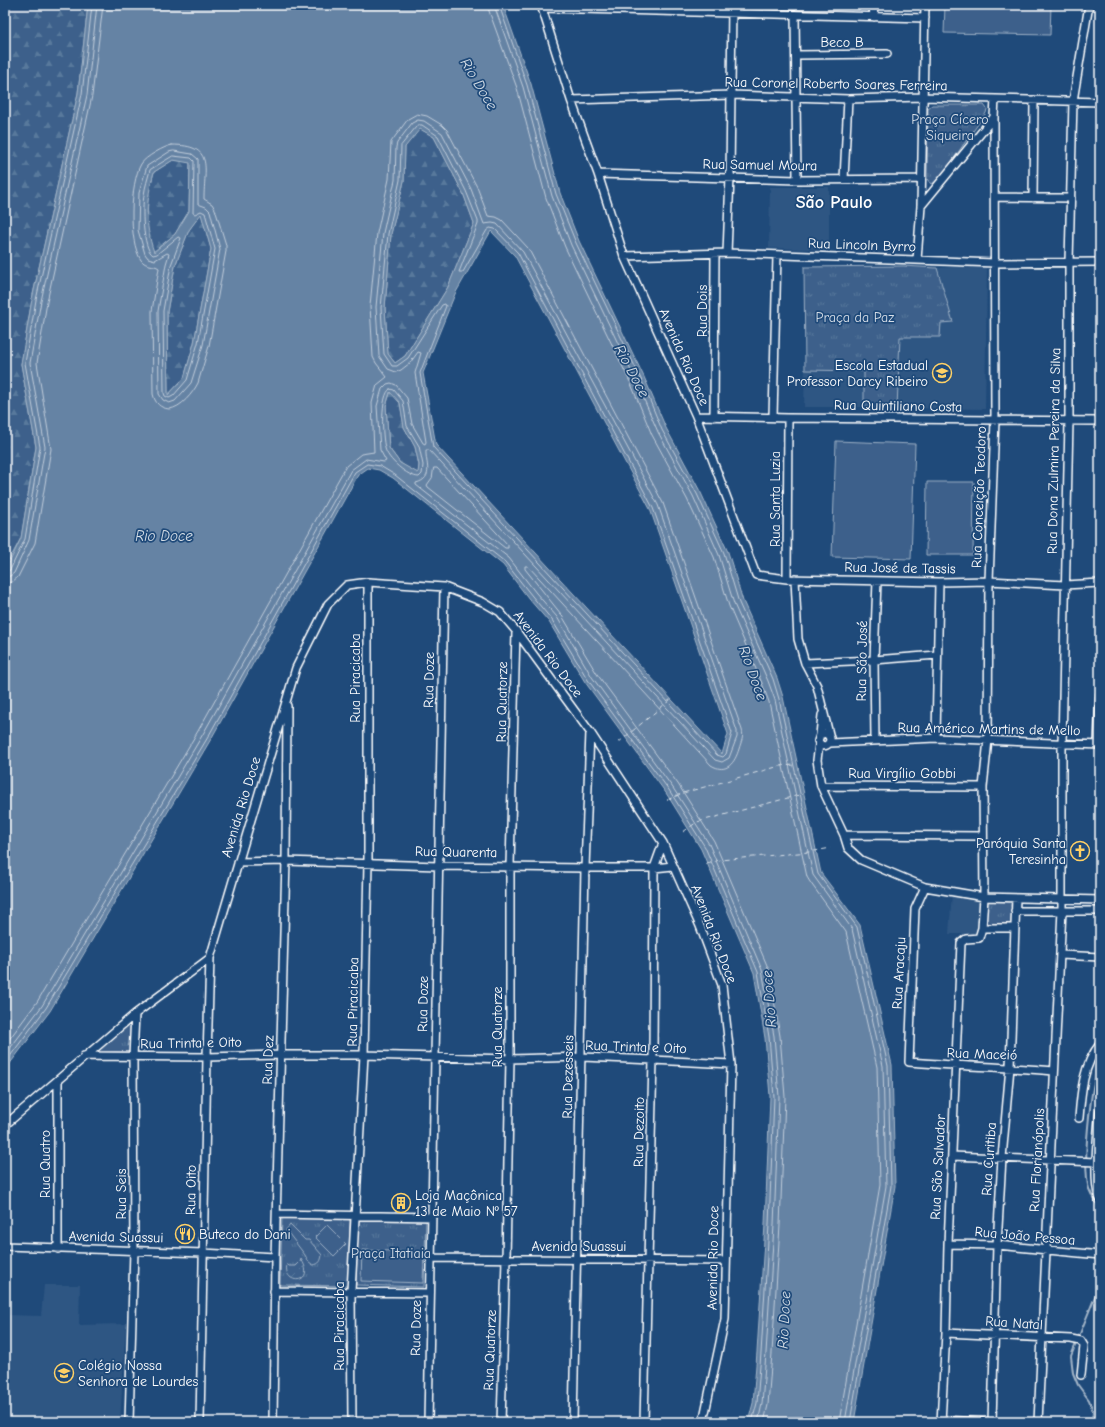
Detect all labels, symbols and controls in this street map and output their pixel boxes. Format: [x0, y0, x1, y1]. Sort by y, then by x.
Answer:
street label: Beco B [820, 34, 864, 51]
water label: Rio Doce [456, 55, 502, 114]
street label: Rua Coronel Roberto Soares Ferreira [724, 74, 948, 94]
park label: Praça Cícero Siqueira [911, 111, 989, 144]
street label: Rua Samuel Moura [703, 156, 817, 174]
district label: São Paulo [796, 192, 872, 213]
street label: Rua Lincoln Byrro [808, 235, 916, 255]
street label: Rua Dois [694, 285, 711, 337]
street label: Avenida Rio Doce [655, 306, 713, 408]
park label: Praça da Paz [816, 309, 894, 326]
water label: Rio Doce [611, 341, 654, 401]
street label: Rua Dona Zulmira Pereira da Silva [1044, 348, 1064, 554]
place label: Escola Estadual Professor Darcy Ribeiro [787, 357, 928, 390]
school or university icon: Escola Estadual Professor Darcy Ribeiro [931, 362, 953, 384]
street label: Rua Quintiliano Costa [834, 396, 962, 416]
street label: Rua Conceição Teodoro [968, 426, 990, 568]
street label: Rua Santa Luzia [767, 451, 784, 547]
water label: Rio Doce [135, 527, 193, 545]
street label: Rua José de Tassis [844, 559, 956, 577]
street label: Avenida Rio Doce [510, 607, 586, 701]
street label: Rua São José [853, 620, 871, 702]
street label: Rua Piracicaba [347, 633, 364, 723]
water label: Rio Doce [735, 643, 771, 703]
street label: Rua Doze [420, 652, 438, 708]
street label: Rua Quatorze [493, 661, 511, 743]
street label: Rua Américo Martins de Mello [897, 719, 1081, 739]
street label: Avenida Rio Doce [218, 755, 264, 859]
street label: Rua Virgílio Gobbi [848, 765, 956, 782]
place label: Paróquia Santa Teresinha [976, 835, 1066, 868]
church icon: Paróquia Santa Teresinha [1069, 840, 1091, 862]
street label: Rua Quarenta [415, 843, 497, 861]
street label: Avenida Rio Doce [687, 882, 741, 986]
street label: Rua Aracaju [889, 936, 909, 1010]
street label: Rua Piracicaba [344, 957, 362, 1047]
water label: Rio Doce [758, 969, 780, 1028]
street label: Rua Doze [414, 976, 432, 1032]
street label: Rua Quatorze [489, 986, 506, 1068]
street label: Rua Trinta e Oito [140, 1034, 242, 1052]
street label: Rua Dez [259, 1035, 277, 1085]
street label: Rua Dezesseis [559, 1035, 577, 1119]
street label: Rua Trinta e Oito [585, 1037, 687, 1057]
street label: Rua Maceió [946, 1044, 1018, 1064]
street label: Rua Dezoito [630, 1097, 648, 1167]
street label: Rua Florianópolis [1026, 1107, 1048, 1212]
street label: Rua São Salvador [927, 1113, 949, 1220]
street label: Rua Curitiba [978, 1122, 1000, 1196]
street label: Rua Quatro [37, 1130, 54, 1198]
street label: Rua Oito [182, 1165, 200, 1215]
street label: Rua Seis [113, 1168, 130, 1220]
place label: Loja Maçônica 13 de Maio Nº 57 [415, 1187, 518, 1220]
building icon: Loja Maçônica 13 de Maio Nº 57 [390, 1192, 412, 1214]
street label: Avenida Rio Doce [704, 1206, 722, 1310]
restaurant icon: Buteco do Dani [174, 1223, 196, 1245]
street label: Rua João Pessoa [974, 1223, 1076, 1249]
place label: Buteco do Dani [199, 1226, 291, 1243]
street label: Avenida Suassui [68, 1228, 164, 1246]
street label: Avenida Suassui [531, 1238, 627, 1255]
park label: Praça Itatiaia [351, 1245, 431, 1262]
street label: Rua Piracicaba [331, 1281, 348, 1371]
water label: Rio Doce [774, 1290, 795, 1349]
street label: Rua Doze [407, 1300, 425, 1356]
street label: Rua Quatorze [480, 1309, 500, 1391]
street label: Rua Natal [985, 1313, 1043, 1333]
place label: Colégio Nossa Senhora de Lourdes [78, 1357, 199, 1390]
school or university icon: Colégio Nossa Senhora de Lourdes [53, 1362, 75, 1384]

